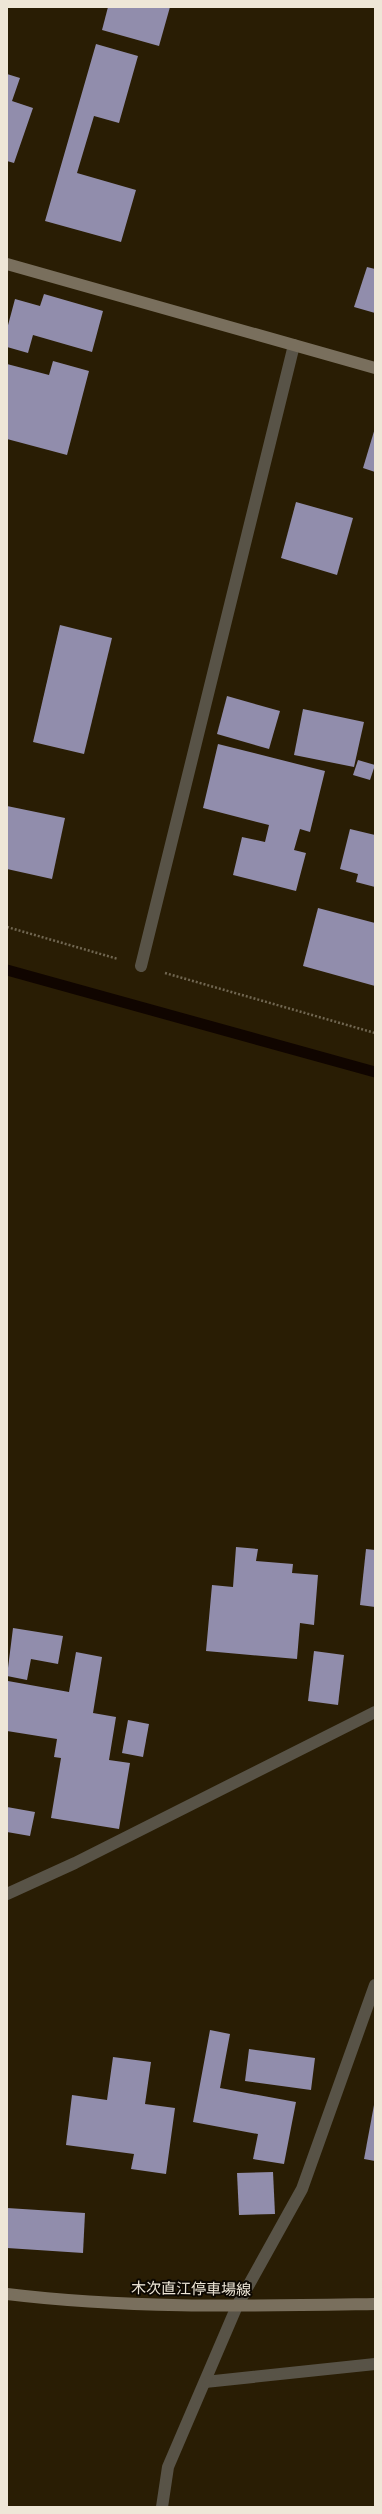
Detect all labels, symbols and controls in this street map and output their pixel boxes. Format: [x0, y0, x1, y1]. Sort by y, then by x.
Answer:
street label: 木次直江停車場線 [131, 2279, 251, 2299]

